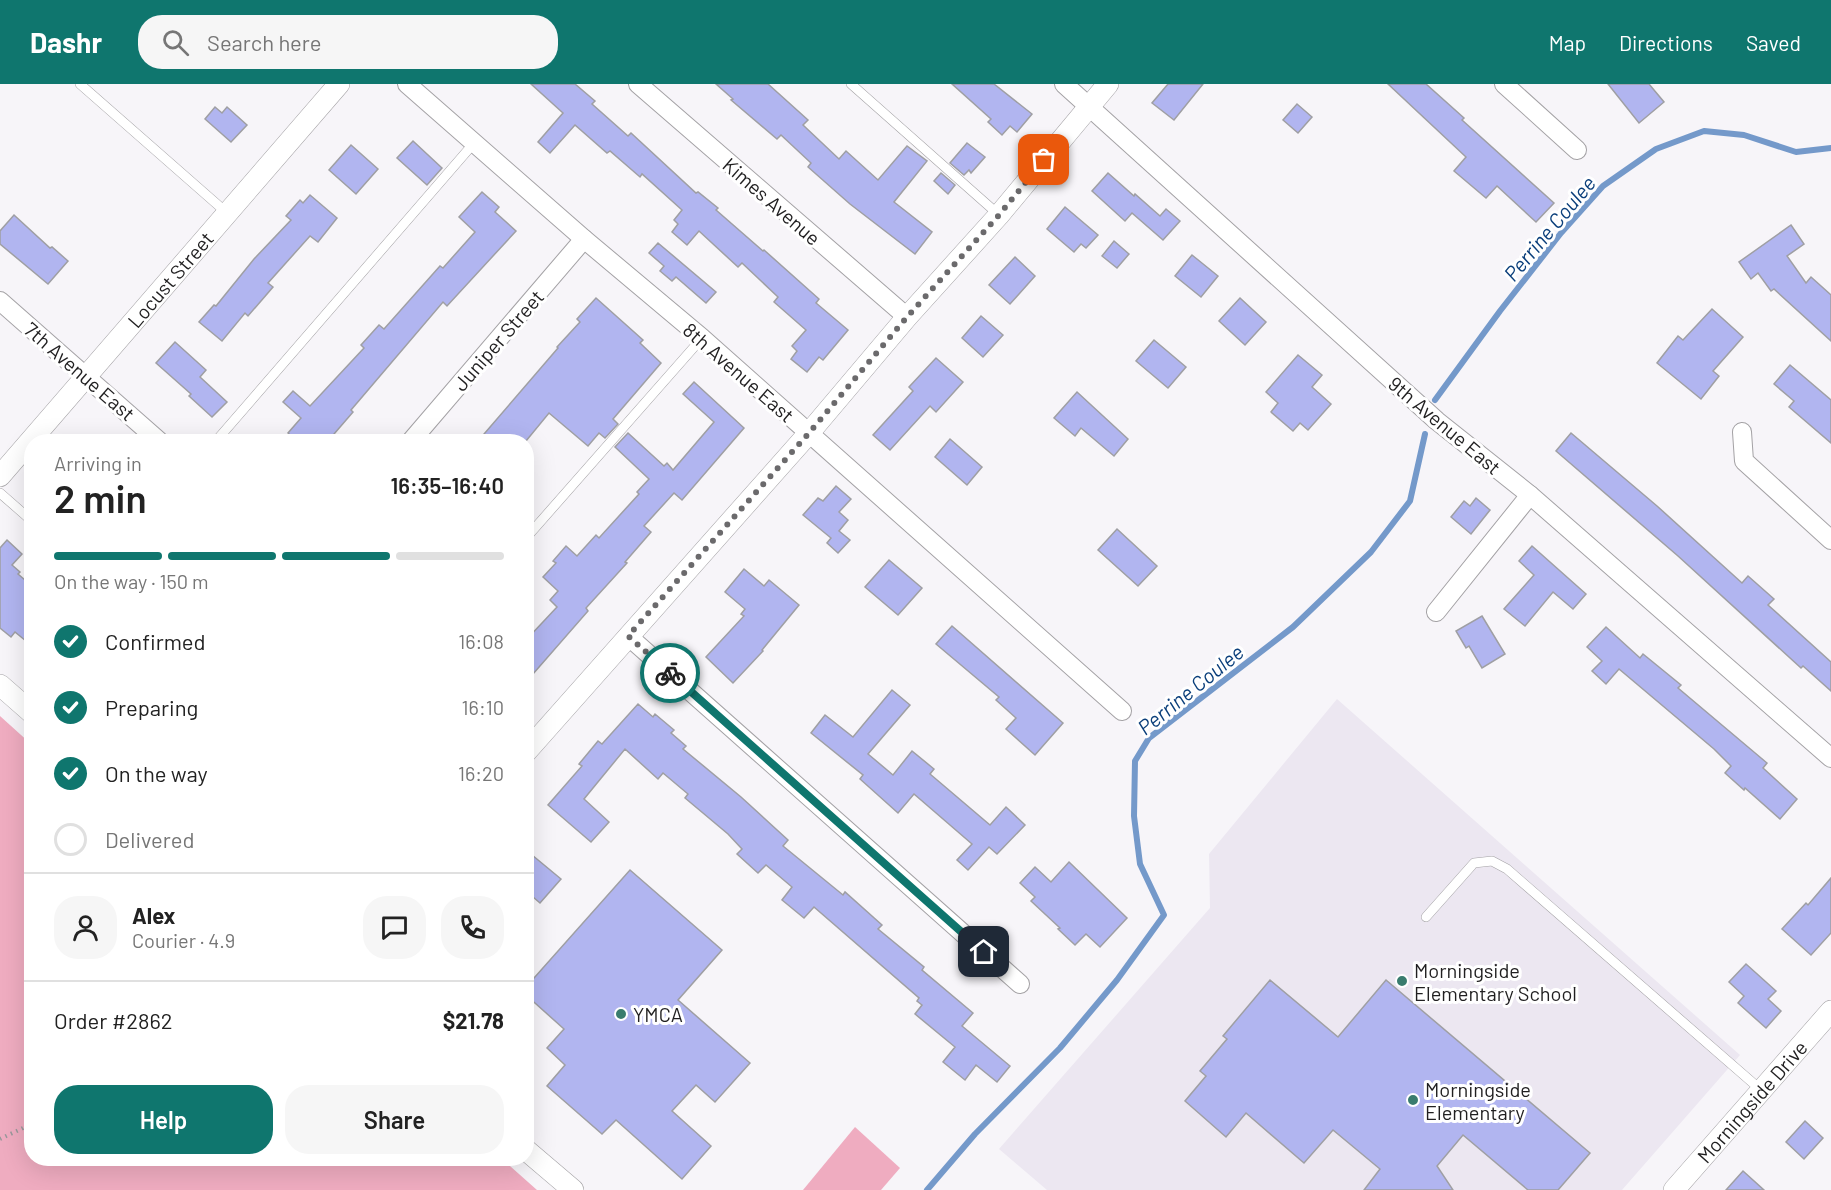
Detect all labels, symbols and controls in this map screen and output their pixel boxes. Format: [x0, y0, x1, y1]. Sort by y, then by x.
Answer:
search box [138, 15, 558, 69]
text: Dashr [30, 25, 102, 59]
icon: search [159, 26, 192, 59]
text: Search here [207, 29, 321, 55]
text: Map [1549, 30, 1586, 55]
text: Directions [1619, 30, 1713, 55]
text: Saved [1746, 30, 1801, 55]
pin [1018, 134, 1069, 185]
icon: bag [1027, 143, 1060, 176]
street label: Kimes Avenue [718, 152, 826, 250]
water label: Perrine Coulee [1498, 171, 1600, 285]
street label: Locust Street [122, 227, 218, 332]
street label: Juniper Street [448, 285, 548, 395]
street label: 7th Avenue East [20, 317, 140, 425]
street label: 8th Avenue East [679, 317, 799, 427]
street label: 9th Avenue East [1384, 371, 1506, 479]
text: Arriving in [54, 451, 142, 475]
text: 16:35–16:40 [391, 472, 504, 498]
text: 2 min [54, 474, 147, 521]
text: On the way · 150 m [54, 569, 209, 593]
icon: check [54, 625, 87, 658]
text: Confirmed [105, 628, 205, 654]
text: 16:08 [458, 629, 504, 653]
water label: Perrine Coulee [1132, 639, 1248, 739]
courier [640, 643, 700, 703]
icon: bike [654, 657, 687, 690]
icon: check [54, 691, 87, 724]
text: Preparing [105, 694, 198, 720]
text: 16:10 [462, 695, 504, 719]
icon: check [54, 757, 87, 790]
text: On the way [105, 760, 208, 786]
text: 16:20 [458, 761, 504, 785]
text: Delivered [105, 826, 194, 852]
button: person [54, 896, 117, 959]
button: chat [363, 896, 426, 959]
button: phone [441, 896, 504, 959]
text: Alex [132, 902, 175, 928]
pin [958, 926, 1009, 977]
text: Courier · 4.9 [132, 928, 235, 952]
icon: home [967, 935, 1000, 968]
place label: Morningside Elementary School [1414, 958, 1577, 1005]
marker: Morningside Elementary School [1395, 974, 1409, 988]
place label: YMCA [633, 1002, 683, 1026]
text: Order #2862 [54, 1007, 173, 1033]
text: $21.78 [443, 1007, 504, 1033]
marker: YMCA [614, 1007, 628, 1021]
street label: Morningside Drive [1692, 1035, 1812, 1167]
place label: Morningside Elementary [1425, 1077, 1531, 1124]
button: Help [54, 1085, 273, 1154]
button: Share [285, 1085, 504, 1154]
marker: Morningside Elementary [1406, 1093, 1420, 1107]

